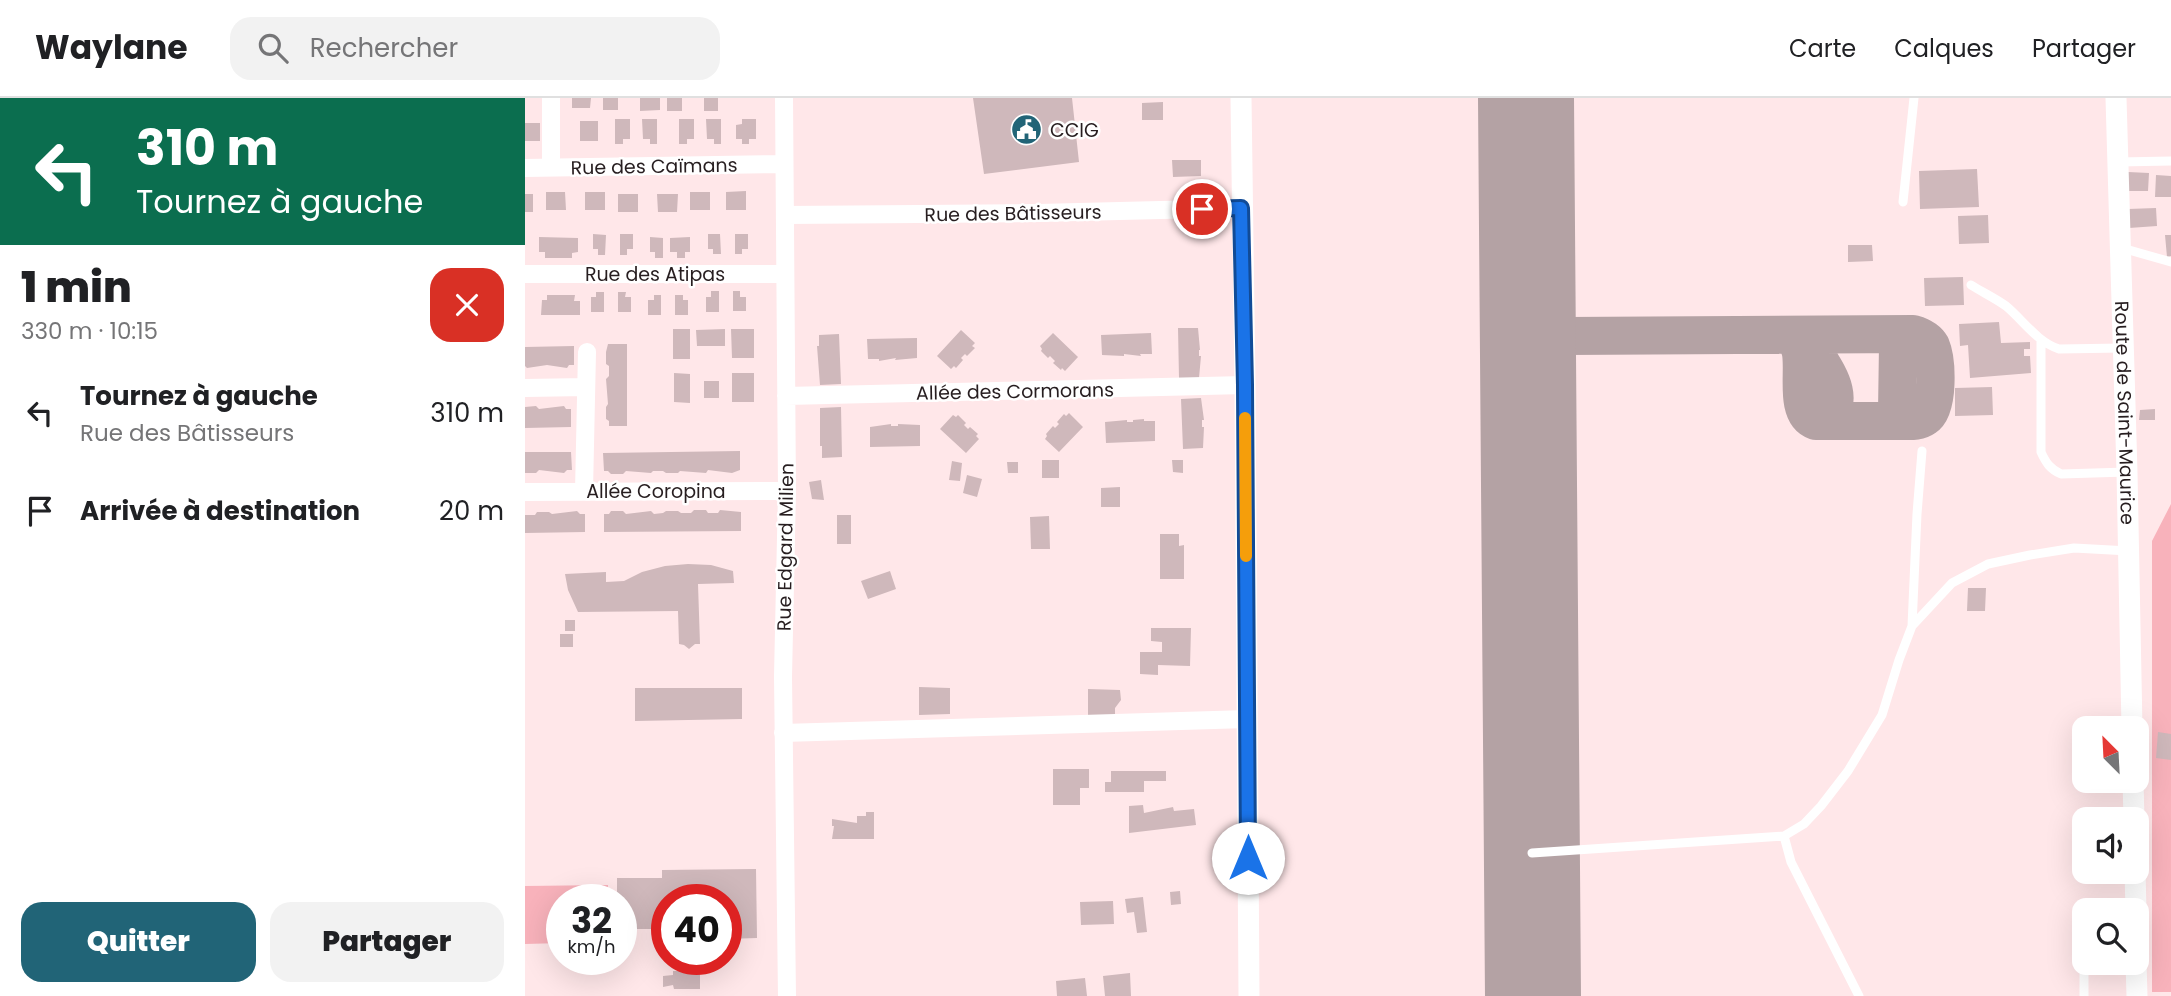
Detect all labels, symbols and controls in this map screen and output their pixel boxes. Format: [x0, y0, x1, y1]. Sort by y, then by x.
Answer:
search box [230, 17, 720, 80]
text: Waylane [35, 24, 188, 71]
icon: search [254, 29, 292, 67]
text: Rechercher [310, 30, 458, 66]
text: Carte [1789, 32, 1856, 65]
text: Calques [1894, 32, 1994, 65]
text: Partager [2032, 32, 2136, 65]
public building icon: CCIG [1010, 113, 1044, 147]
text: 310 m [136, 114, 278, 182]
place label: CCIG [1050, 117, 1099, 144]
icon: left [21, 126, 112, 217]
street label: Rue des Caïmans [570, 152, 738, 181]
text: Tournez à gauche [136, 179, 423, 224]
pin [1172, 179, 1232, 239]
icon: arrive [1183, 190, 1221, 228]
street label: Rue des Bâtisseurs [924, 198, 1102, 229]
text: 1 min [21, 258, 132, 317]
street label: Rue des Atipas [585, 261, 725, 288]
button: close [430, 268, 504, 342]
street label: Route de Saint-Maurice [2108, 300, 2141, 525]
text: 330 m · 10:15 [21, 315, 158, 347]
street label: Allée des Cormorans [916, 376, 1114, 407]
text: Tournez à gauche [80, 378, 318, 414]
icon: left [21, 394, 59, 432]
text: 310 m [430, 395, 504, 431]
text: Rue des Bâtisseurs [80, 417, 294, 449]
street label: Rue Edgard Milien [771, 463, 800, 631]
street label: Allée Coropina [586, 478, 726, 505]
icon: arrive [21, 492, 59, 530]
text: Arrivée à destination [80, 493, 360, 529]
text: 20 m [439, 493, 504, 529]
north arrow [2072, 716, 2149, 793]
map controls [2072, 716, 2149, 975]
button: sound [2072, 807, 2149, 884]
position arrow [1211, 821, 1285, 895]
speed limit sign: 40 [651, 884, 742, 975]
text: 32 [571, 896, 612, 945]
button: search [2072, 898, 2149, 975]
button: Quitter [21, 902, 256, 982]
button: Partager [270, 902, 504, 982]
text: km/h [568, 934, 615, 959]

